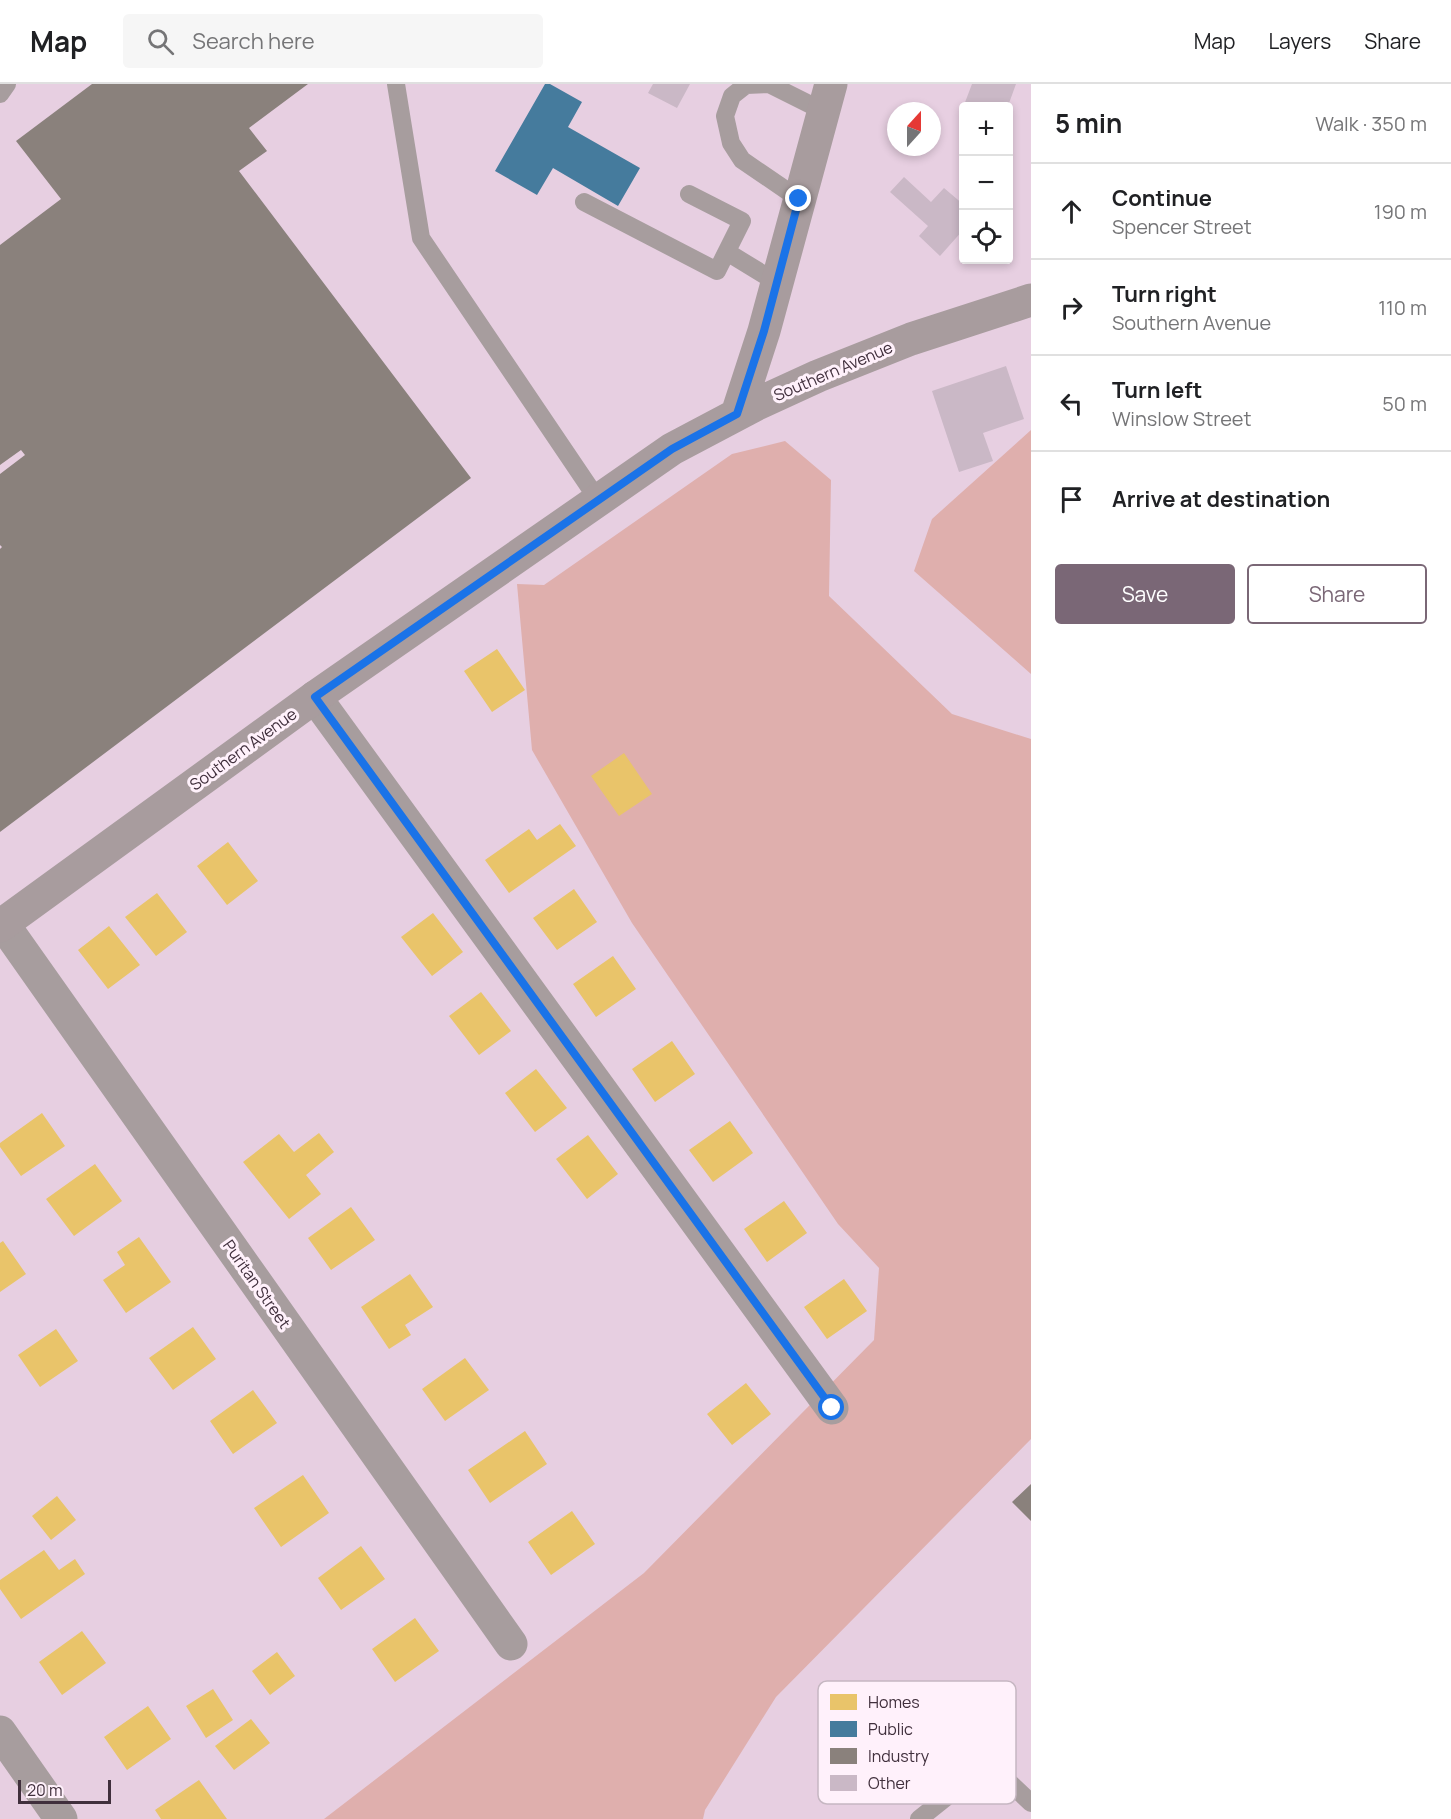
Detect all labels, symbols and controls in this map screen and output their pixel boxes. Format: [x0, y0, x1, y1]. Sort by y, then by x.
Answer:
search box [123, 14, 543, 68]
text: Map [30, 22, 87, 60]
icon: search [144, 25, 177, 58]
text: Search here [192, 26, 315, 56]
text: Map [1194, 27, 1235, 55]
text: Layers [1268, 27, 1331, 55]
text: Share [1364, 27, 1421, 55]
north arrow [887, 102, 941, 156]
map controls [959, 102, 1013, 264]
button: + [959, 102, 1013, 156]
text: 5 min [1055, 105, 1122, 141]
text: Walk · 350 m [1315, 110, 1427, 137]
button: − [959, 156, 1013, 210]
text: Continue [1112, 183, 1212, 213]
route end [785, 185, 811, 211]
icon: ahead [1055, 195, 1088, 228]
text: 190 m [1374, 198, 1427, 225]
button: locate [959, 210, 1013, 264]
text: Spencer Street [1112, 213, 1252, 240]
text: Turn right [1112, 279, 1217, 309]
icon: right [1055, 291, 1088, 324]
text: 110 m [1378, 294, 1427, 321]
text: Southern Avenue [1112, 309, 1271, 336]
street label: Southern Avenue [770, 336, 896, 406]
text: Turn left [1112, 375, 1202, 405]
icon: left [1055, 387, 1088, 420]
text: 50 m [1382, 390, 1427, 417]
text: Winslow Street [1112, 405, 1252, 432]
icon: arrive [1055, 483, 1088, 516]
text: Arrive at destination [1112, 484, 1330, 514]
button: Save [1055, 564, 1235, 624]
button: Share [1247, 564, 1427, 624]
street label: Southern Avenue [185, 703, 301, 795]
street label: Puritan Street [218, 1235, 296, 1333]
route start [818, 1394, 844, 1420]
legend [818, 1681, 1016, 1804]
text: Homes [868, 1691, 920, 1713]
text: Public [868, 1718, 913, 1740]
text: Industry [868, 1745, 930, 1767]
text: Other [868, 1772, 911, 1794]
scale bar [18, 1777, 111, 1804]
text: 20 m [27, 1779, 63, 1801]

